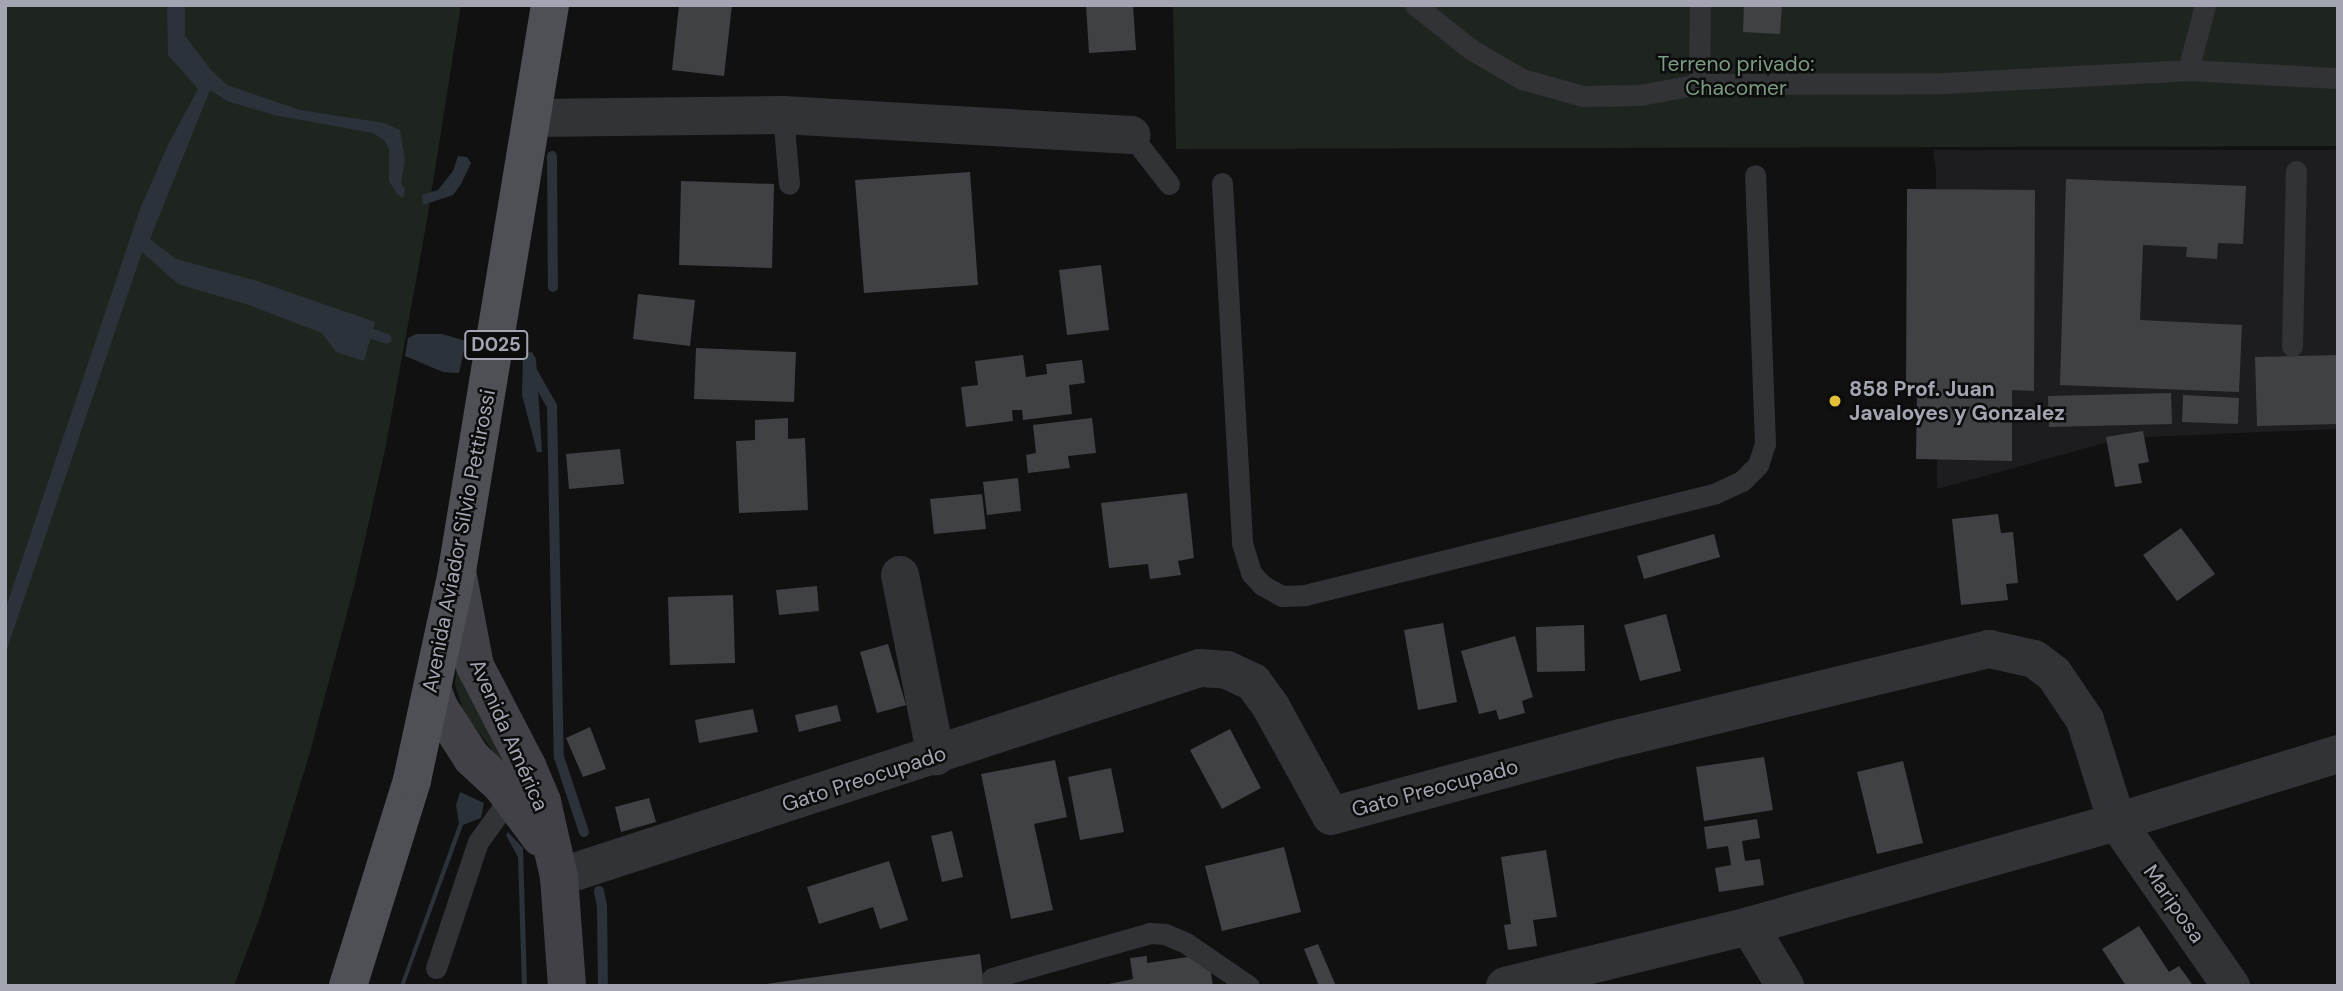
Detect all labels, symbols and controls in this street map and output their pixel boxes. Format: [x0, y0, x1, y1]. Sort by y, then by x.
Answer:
park label: Terreno privado: Chacomer [1658, 51, 1814, 101]
road number: D025 [463, 330, 529, 360]
place label: 858 Prof. Juan Javaloyes y Gonzalez [1849, 376, 2065, 426]
street label: Avenida Aviador Silvio Pettirossi [417, 387, 501, 695]
marker: 858 Prof. Juan Javaloyes y Gonzalez [1827, 393, 1843, 409]
street label: Avenida América [464, 655, 554, 815]
street label: Gato Preocupado [779, 741, 949, 817]
street label: Gato Preocupado [1349, 754, 1521, 822]
street label: Mariposa [2138, 860, 2210, 948]

